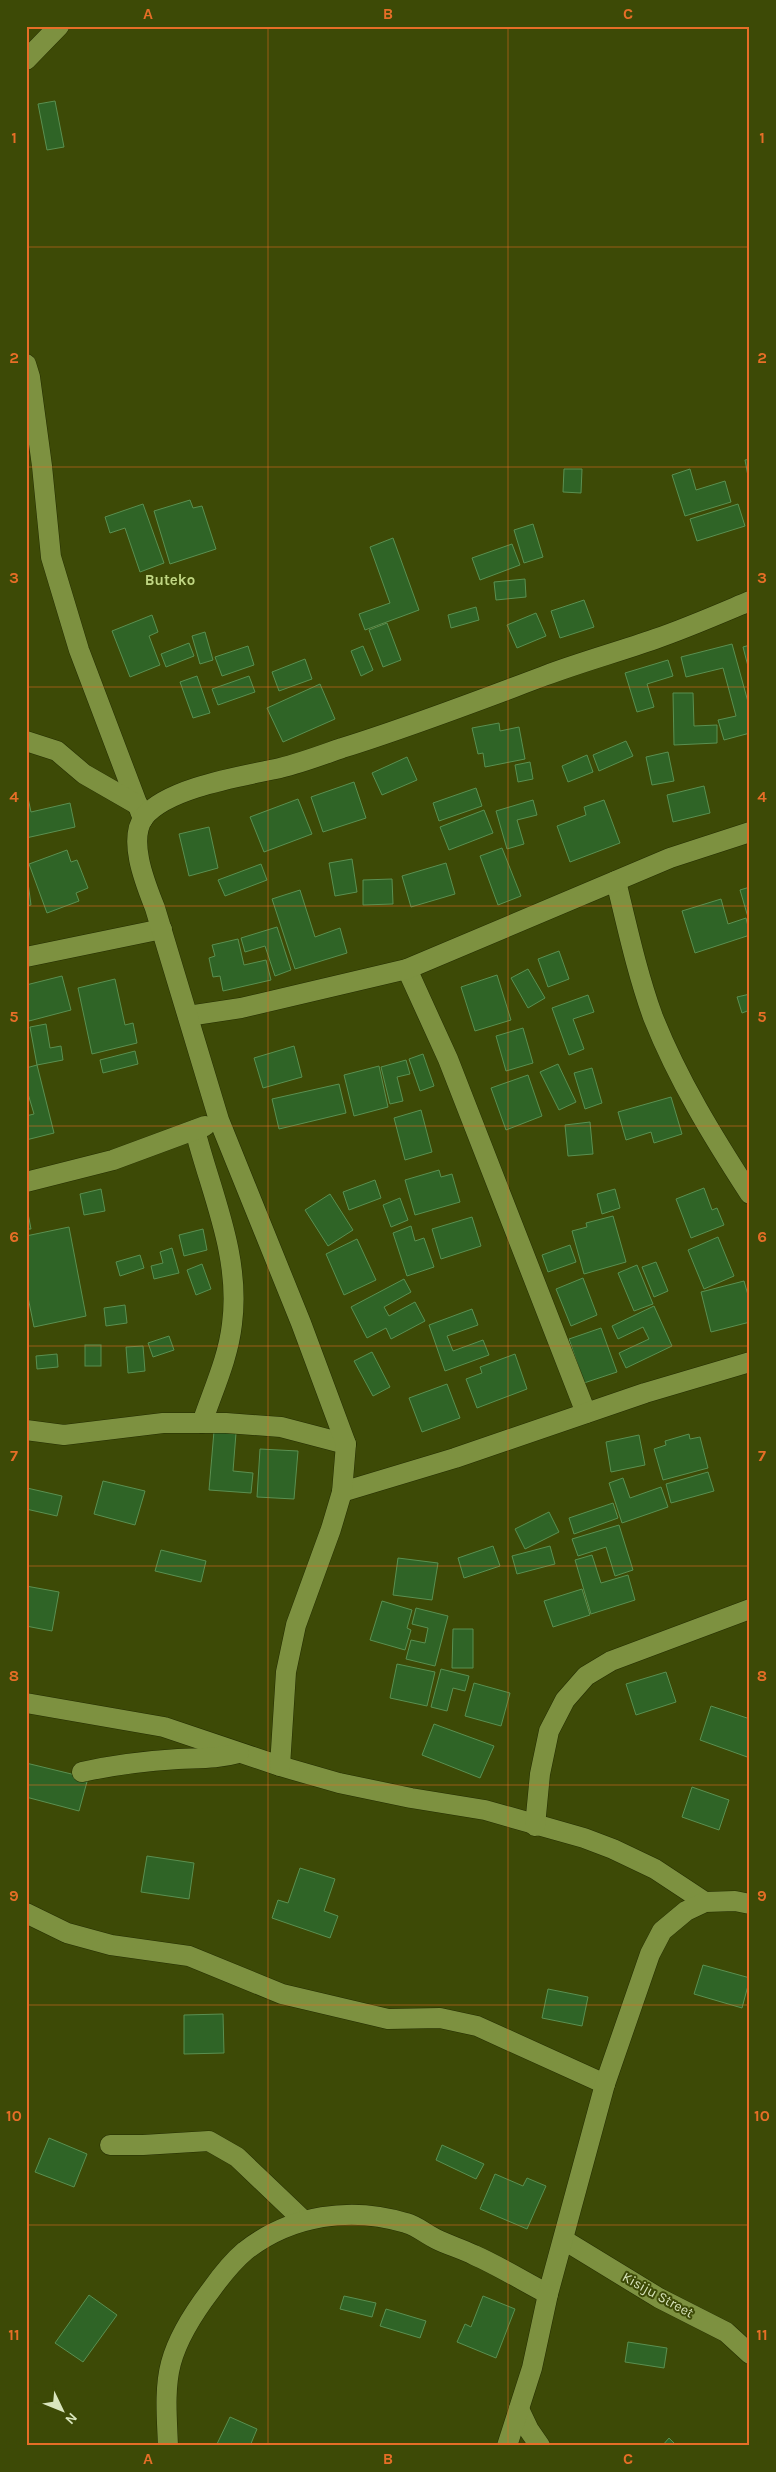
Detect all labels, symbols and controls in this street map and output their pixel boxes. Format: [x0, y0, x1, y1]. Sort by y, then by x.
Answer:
text: A [143, 4, 153, 23]
text: B [383, 4, 393, 23]
text: C [623, 4, 633, 23]
text: 1 [11, 128, 17, 147]
text: 1 [759, 128, 765, 147]
text: 2 [9, 348, 19, 367]
text: 2 [757, 348, 767, 367]
text: 3 [9, 568, 19, 587]
text: 3 [757, 568, 767, 587]
district label: Buteko [145, 571, 195, 589]
text: 4 [9, 787, 19, 806]
text: 4 [757, 787, 767, 806]
text: 5 [9, 1007, 19, 1026]
text: 5 [757, 1007, 767, 1026]
text: 6 [9, 1227, 19, 1246]
text: 6 [757, 1227, 767, 1246]
text: 7 [10, 1446, 18, 1465]
text: 7 [758, 1446, 766, 1465]
text: 8 [9, 1666, 19, 1685]
text: 8 [757, 1666, 767, 1685]
text: 9 [9, 1886, 19, 1905]
text: 9 [757, 1886, 767, 1905]
text: 10 [6, 2106, 22, 2125]
text: 10 [754, 2106, 770, 2125]
street label: Kisiju Street [619, 2268, 697, 2322]
text: 11 [8, 2325, 20, 2344]
text: 11 [756, 2325, 768, 2344]
north arrow [38, 2384, 88, 2434]
text: N [61, 2409, 81, 2428]
text: A [143, 2449, 153, 2468]
text: B [383, 2449, 393, 2468]
text: C [623, 2449, 633, 2468]

